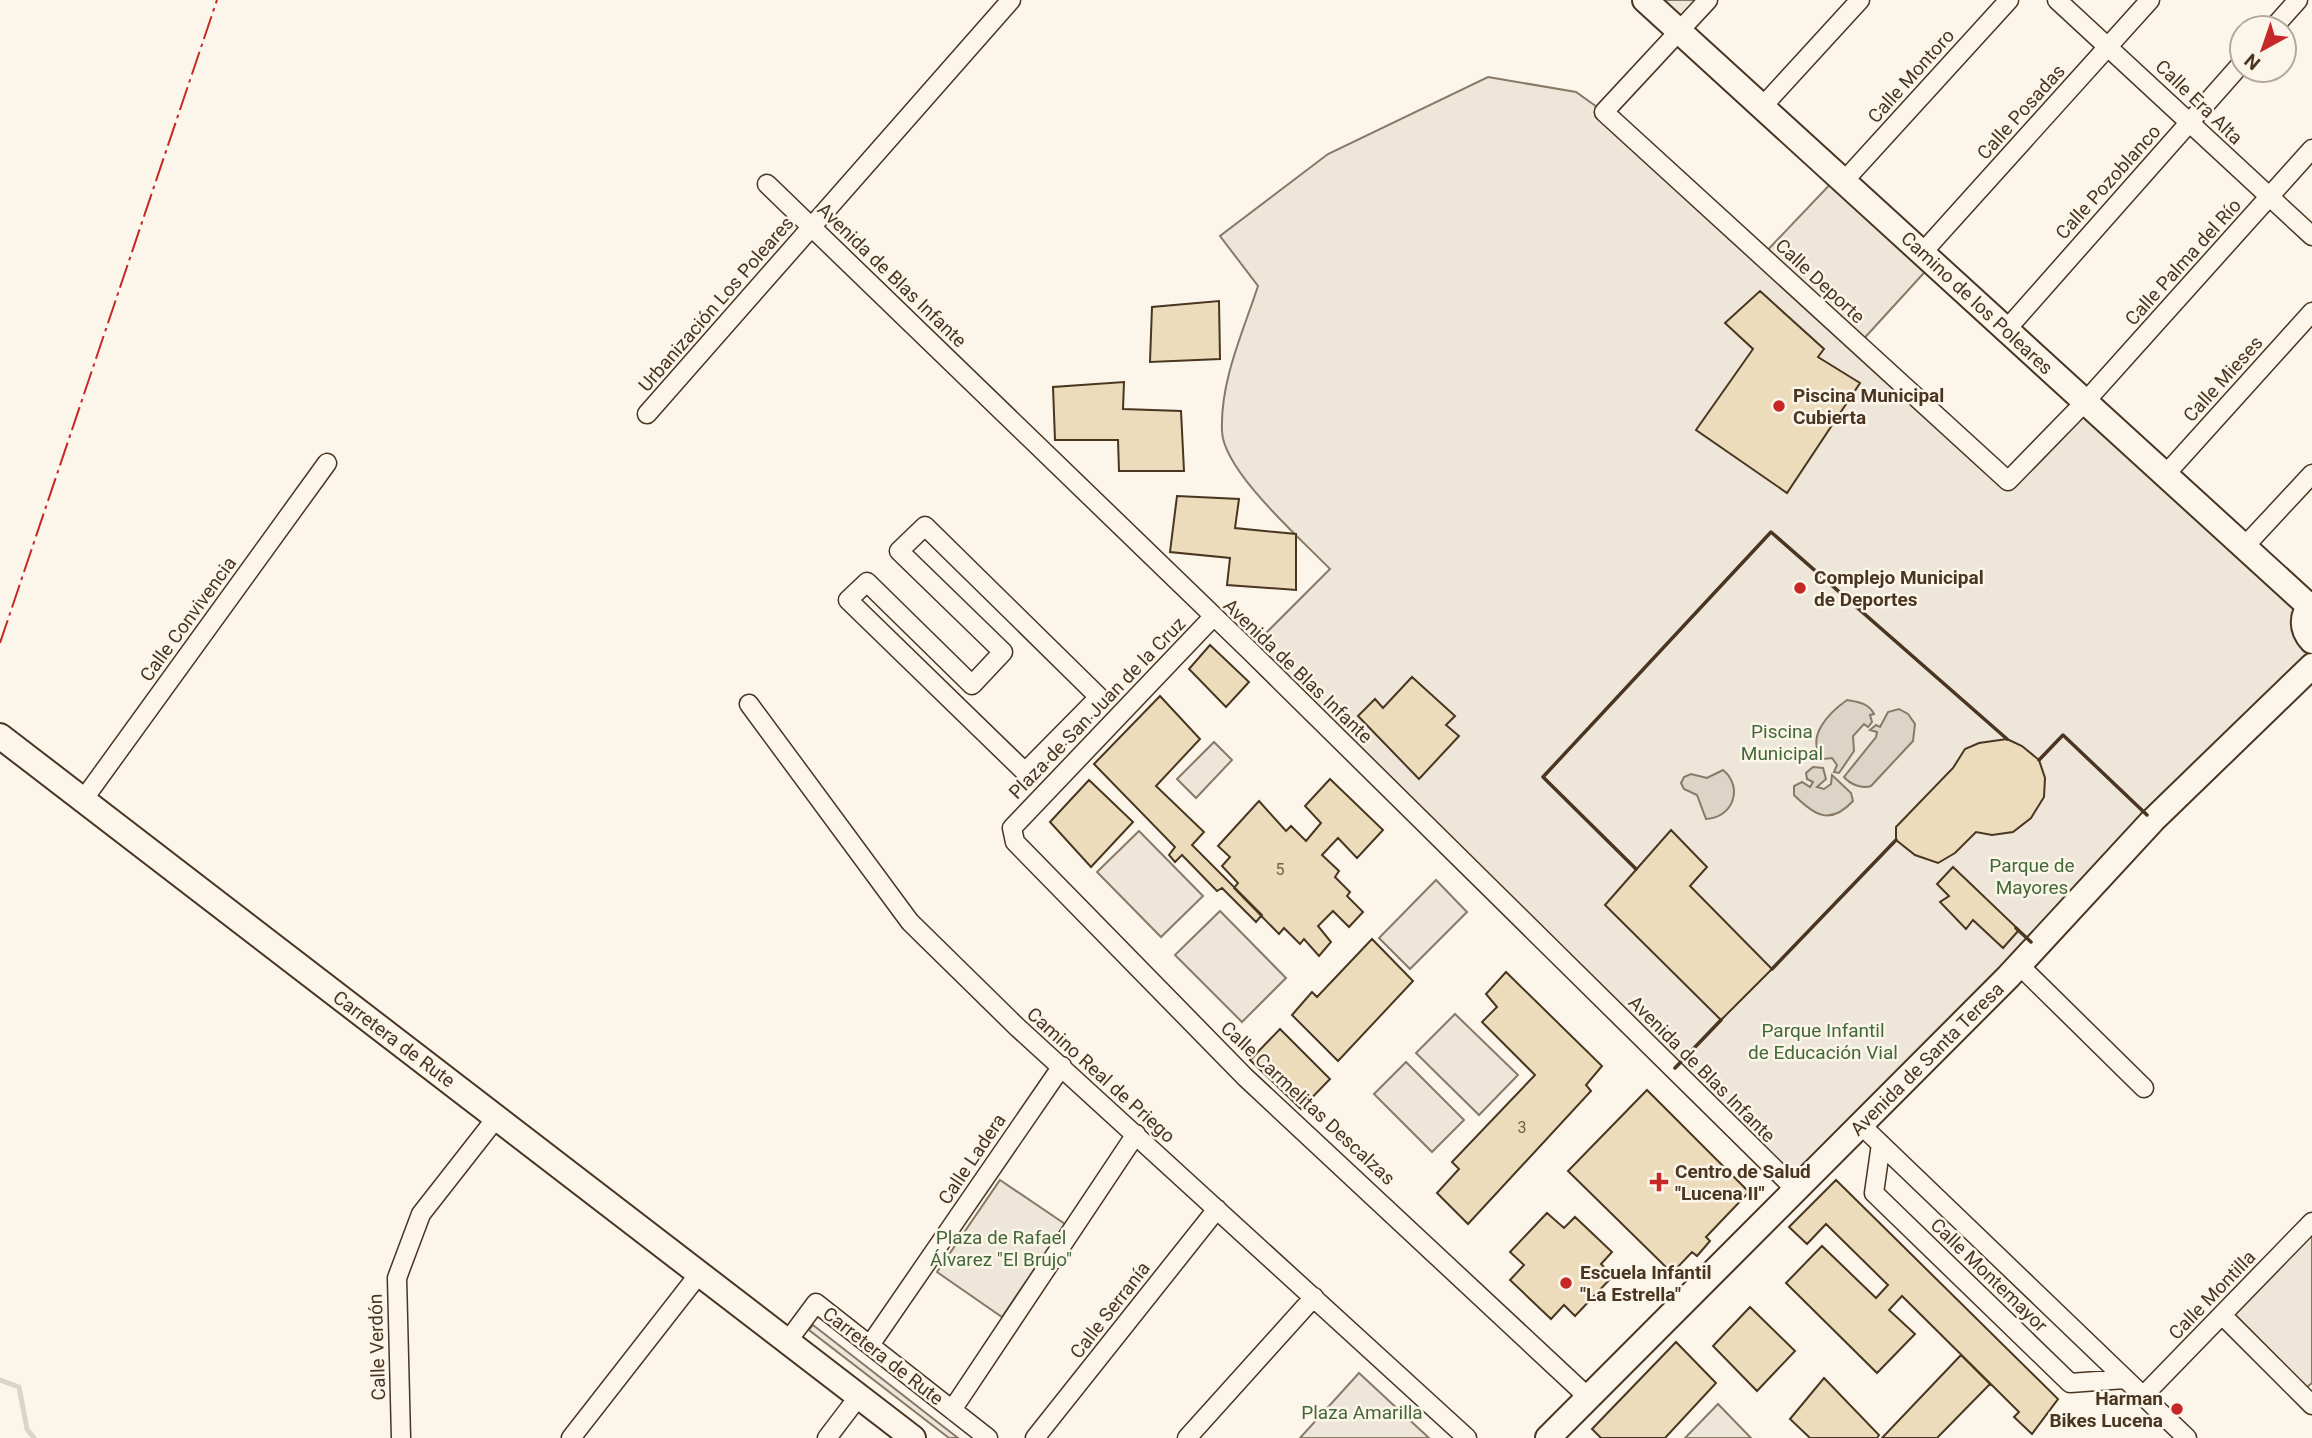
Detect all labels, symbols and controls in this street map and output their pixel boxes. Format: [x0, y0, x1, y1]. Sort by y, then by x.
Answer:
north arrow [2228, 14, 2298, 84]
street label: Calle Montoro [1863, 24, 1959, 128]
text: N [2240, 49, 2265, 75]
street label: Calle Era Alta [2151, 55, 2247, 149]
street label: Calle Posadas [1972, 60, 2070, 164]
street label: Calle Pozoblanco [2051, 120, 2165, 244]
street label: Calle Palma del Río [2120, 194, 2246, 330]
street label: Avenida de Blas Infante [813, 198, 971, 352]
street label: Urbanización Los Poleares [634, 212, 798, 396]
street label: Camino de los Poleares [1896, 227, 2058, 379]
street label: Calle Deporte [1770, 234, 1870, 328]
street label: Calle Mieses [2178, 331, 2268, 427]
place label: Piscina Municipal Cubierta [1793, 384, 1944, 429]
marker: Piscina Municipal Cubierta [1771, 398, 1787, 414]
street label: Calle Convivencia [135, 552, 241, 686]
place label: Complejo Municipal de Deportes [1814, 566, 1984, 611]
marker: Complejo Municipal de Deportes [1792, 580, 1808, 596]
street label: Avenida de Blas Infante [1219, 594, 1377, 748]
street label: Plaza de San Juan de la Cruz [1004, 612, 1190, 804]
park label: Piscina Municipal [1741, 720, 1823, 765]
park label: Parque de Mayores [1989, 854, 2075, 899]
house number: 5 [1276, 860, 1285, 879]
street label: Avenida de Santa Teresa [1846, 978, 2008, 1140]
street label: Carretera de Rute [328, 986, 460, 1092]
street label: Avenida de Blas Infante [1624, 991, 1780, 1147]
street label: Camino Real de Priego [1022, 1002, 1180, 1148]
street label: Calle Carmelitas Descalzas [1216, 1016, 1400, 1190]
park label: Parque Infantil de Educación Vial [1748, 1019, 1898, 1064]
street label: Calle Ladera [933, 1109, 1011, 1209]
house number: 3 [1518, 1118, 1527, 1137]
place label: Centro de Salud "Lucena II" [1675, 1160, 1811, 1205]
marker: Centro de Salud "Lucena II" [1649, 1172, 1669, 1192]
street label: Calle Montemayor [1926, 1213, 2053, 1337]
park label: Plaza de Rafael Álvarez "El Brujo" [930, 1226, 1072, 1271]
street label: Calle Montilla [2164, 1246, 2260, 1344]
street label: Calle Serranía [1065, 1257, 1155, 1363]
place label: Escuela Infantil "La Estrella" [1580, 1261, 1711, 1306]
marker: Escuela Infantil "La Estrella" [1558, 1275, 1574, 1291]
street label: Calle Verdón [364, 1293, 390, 1401]
street label: Carretera de Rute [818, 1302, 948, 1410]
place label: Harman Bikes Lucena [2049, 1387, 2163, 1432]
park label: Plaza Amarilla [1301, 1401, 1423, 1424]
marker: Harman Bikes Lucena [2169, 1401, 2185, 1417]

